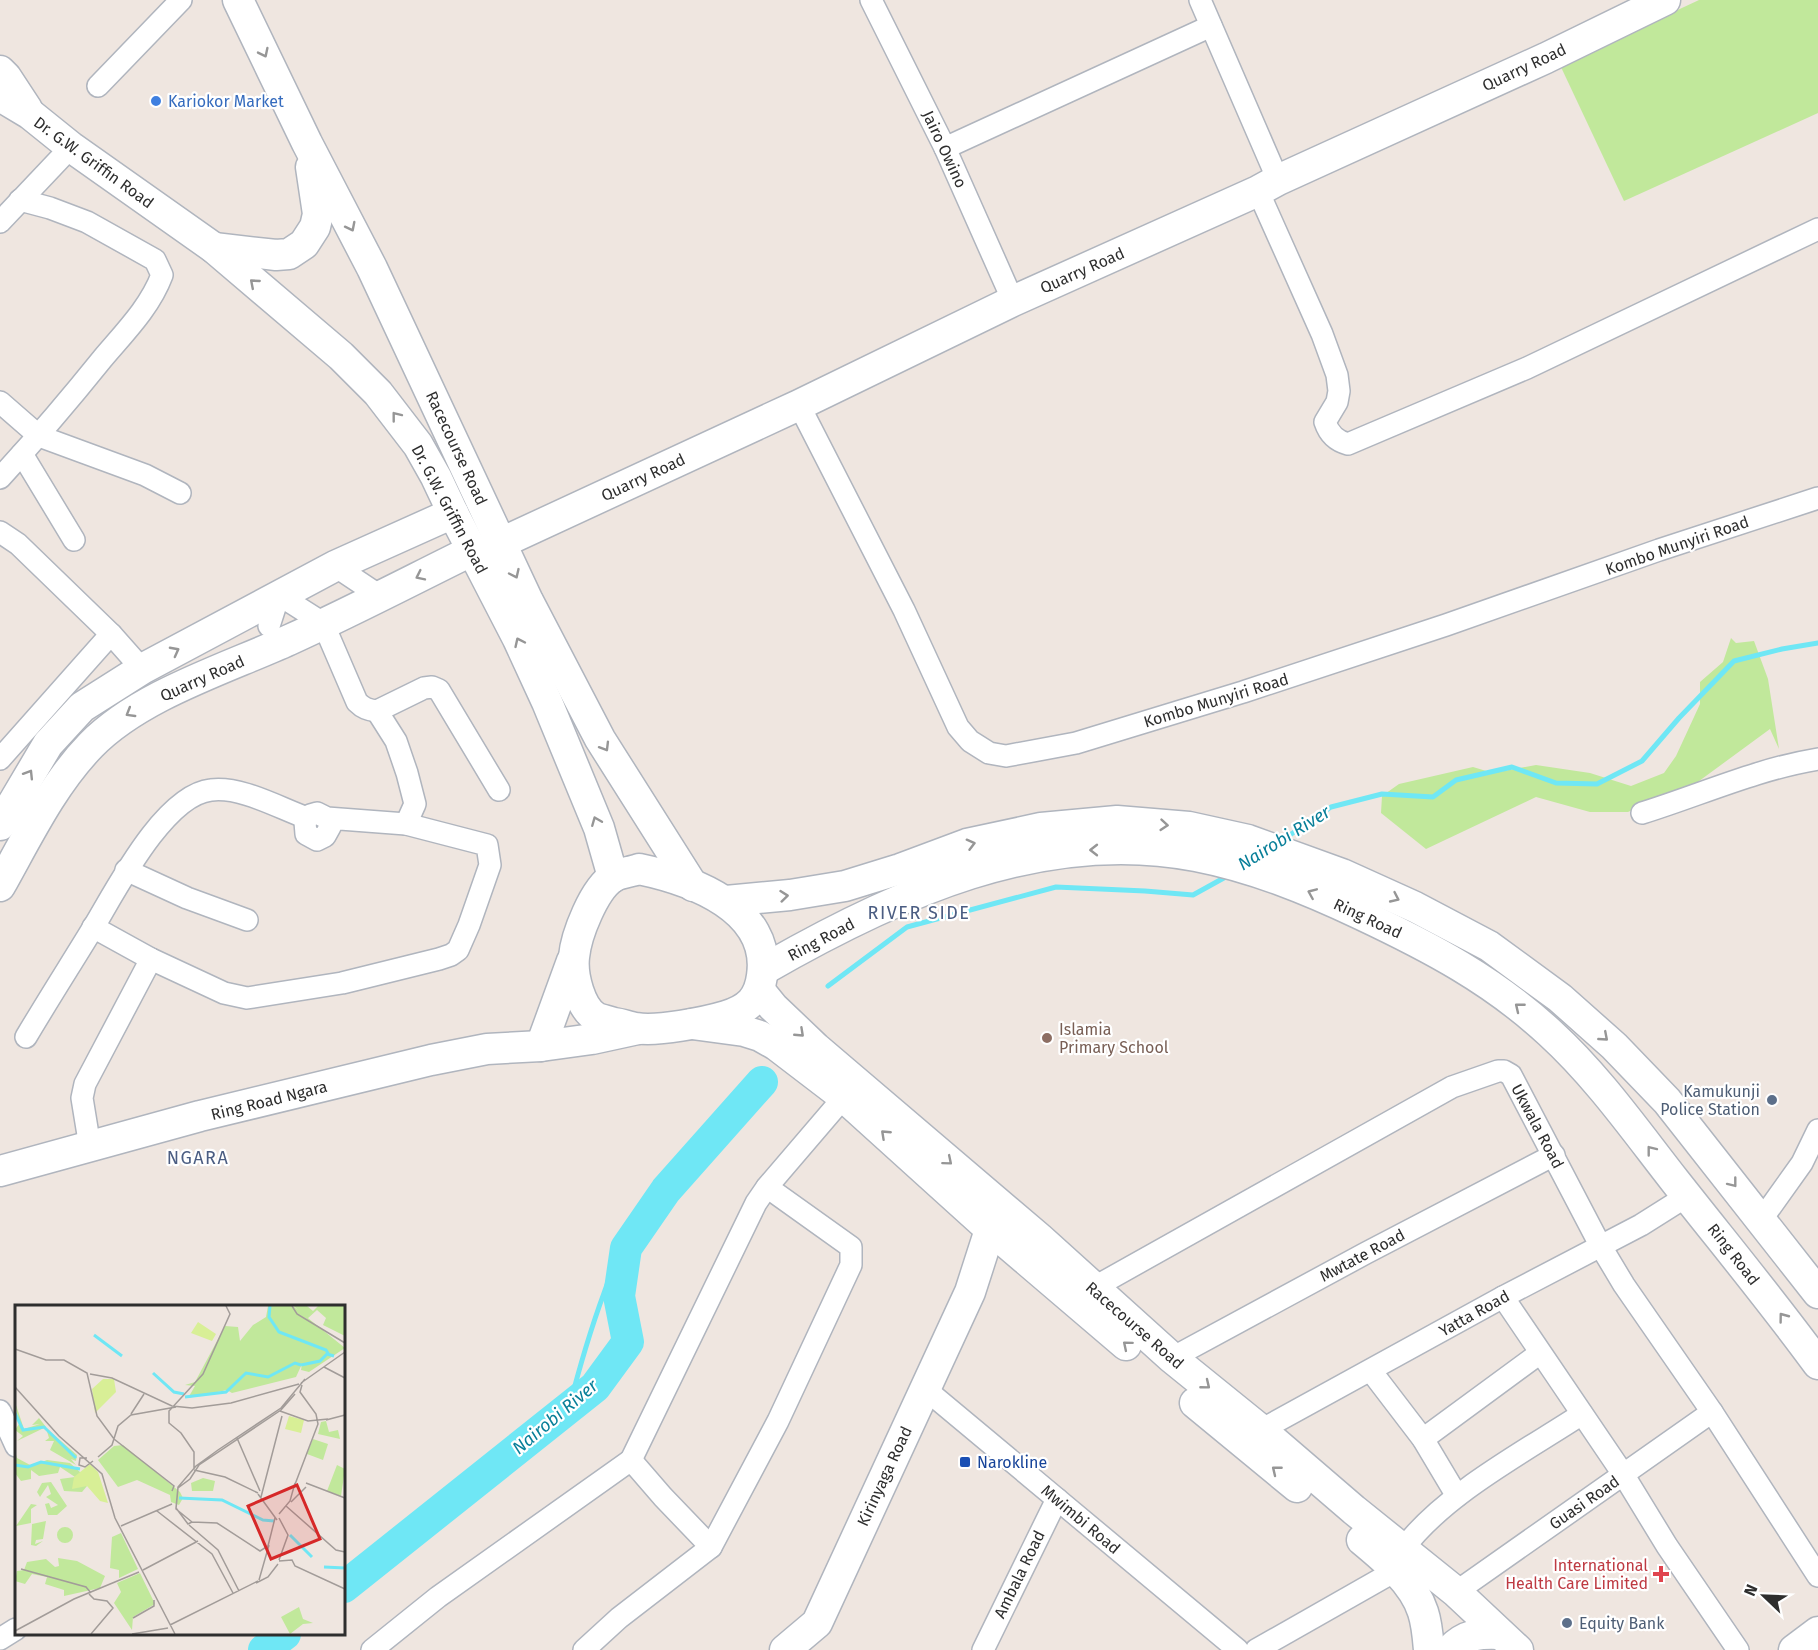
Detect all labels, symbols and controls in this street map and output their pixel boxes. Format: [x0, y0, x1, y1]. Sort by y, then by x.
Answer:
street label: Quarry Road [1479, 40, 1569, 95]
one-way arrow [256, 46, 268, 57]
place label: Kariokor Market [168, 92, 284, 111]
marker: Kariokor Market [149, 94, 163, 108]
street label: Jairo Owino [918, 108, 971, 191]
street label: Dr. G.W. Griffin Road [30, 113, 157, 212]
one-way arrow [344, 221, 355, 231]
street label: Quarry Road [1037, 243, 1127, 298]
one-way arrow [250, 279, 261, 290]
street label: Racecourse Road [422, 388, 491, 508]
one-way arrow [392, 412, 403, 423]
street label: Dr. G.W. Griffin Road [408, 441, 492, 577]
street label: Quarry Road [598, 450, 688, 505]
street label: Kombo Munyiri Road [1603, 512, 1751, 579]
one-way arrow [416, 568, 427, 580]
one-way arrow [508, 568, 520, 579]
one-way arrow [514, 637, 526, 648]
one-way arrow [169, 647, 180, 658]
street label: Quarry Road [157, 651, 247, 706]
street label: Kombo Munyiri Road [1141, 669, 1291, 732]
one-way arrow [126, 706, 136, 717]
one-way arrow [598, 741, 610, 751]
one-way arrow [22, 770, 34, 780]
water label: Nairobi River [1234, 800, 1335, 875]
one-way arrow [591, 816, 603, 827]
one-way arrow [1160, 818, 1169, 831]
one-way arrow [966, 838, 976, 851]
one-way arrow [1090, 844, 1099, 856]
one-way arrow [1308, 888, 1319, 900]
one-way arrow [780, 890, 789, 903]
one-way arrow [1388, 891, 1399, 903]
street label: Ring Road [1331, 894, 1405, 942]
district label: RIVER SIDE [868, 902, 970, 924]
street label: Ring Road [785, 914, 858, 965]
one-way arrow [1515, 1004, 1526, 1015]
place label: Islamia Primary School [1059, 1020, 1169, 1057]
one-way arrow [793, 1026, 804, 1037]
one-way arrow [1597, 1030, 1608, 1041]
marker: Islamia Primary School [1040, 1031, 1054, 1045]
street label: Ring Road Ngara [209, 1077, 329, 1124]
street label: Ukwala Road [1507, 1081, 1568, 1172]
place label: Kamukunji Police Station [1660, 1082, 1760, 1119]
marker: Kamukunji Police Station [1765, 1093, 1779, 1107]
one-way arrow [881, 1130, 891, 1141]
one-way arrow [1647, 1146, 1658, 1157]
district label: NGARA [167, 1147, 229, 1169]
one-way arrow [941, 1153, 952, 1164]
one-way arrow [1726, 1176, 1737, 1187]
street label: Ring Road [1704, 1220, 1764, 1289]
street label: Mwtate Road [1316, 1225, 1408, 1286]
street label: Racecourse Road [1082, 1278, 1188, 1373]
street label: Yatta Road [1436, 1286, 1513, 1341]
inset map [15, 1305, 345, 1635]
one-way arrow [1780, 1312, 1791, 1323]
one-way arrow [1123, 1341, 1134, 1352]
water label: Nairobi River [508, 1374, 603, 1459]
one-way arrow [1199, 1378, 1210, 1389]
street label: Kirinyaga Road [853, 1423, 916, 1529]
place label: Narokline [977, 1453, 1047, 1472]
marker: Narokline [958, 1455, 972, 1469]
one-way arrow [1272, 1467, 1283, 1478]
street label: Guasi Road [1546, 1471, 1623, 1533]
street label: Mwimbi Road [1037, 1481, 1124, 1558]
street label: Ambala Road [990, 1527, 1049, 1621]
place label: International Health Care Limited [1505, 1556, 1648, 1593]
marker: International Health Care Limited [1652, 1565, 1670, 1583]
north arrow [1734, 1566, 1794, 1626]
text: N [1740, 1582, 1761, 1599]
place label: Equity Bank [1579, 1614, 1665, 1633]
marker: Equity Bank [1560, 1616, 1574, 1630]

